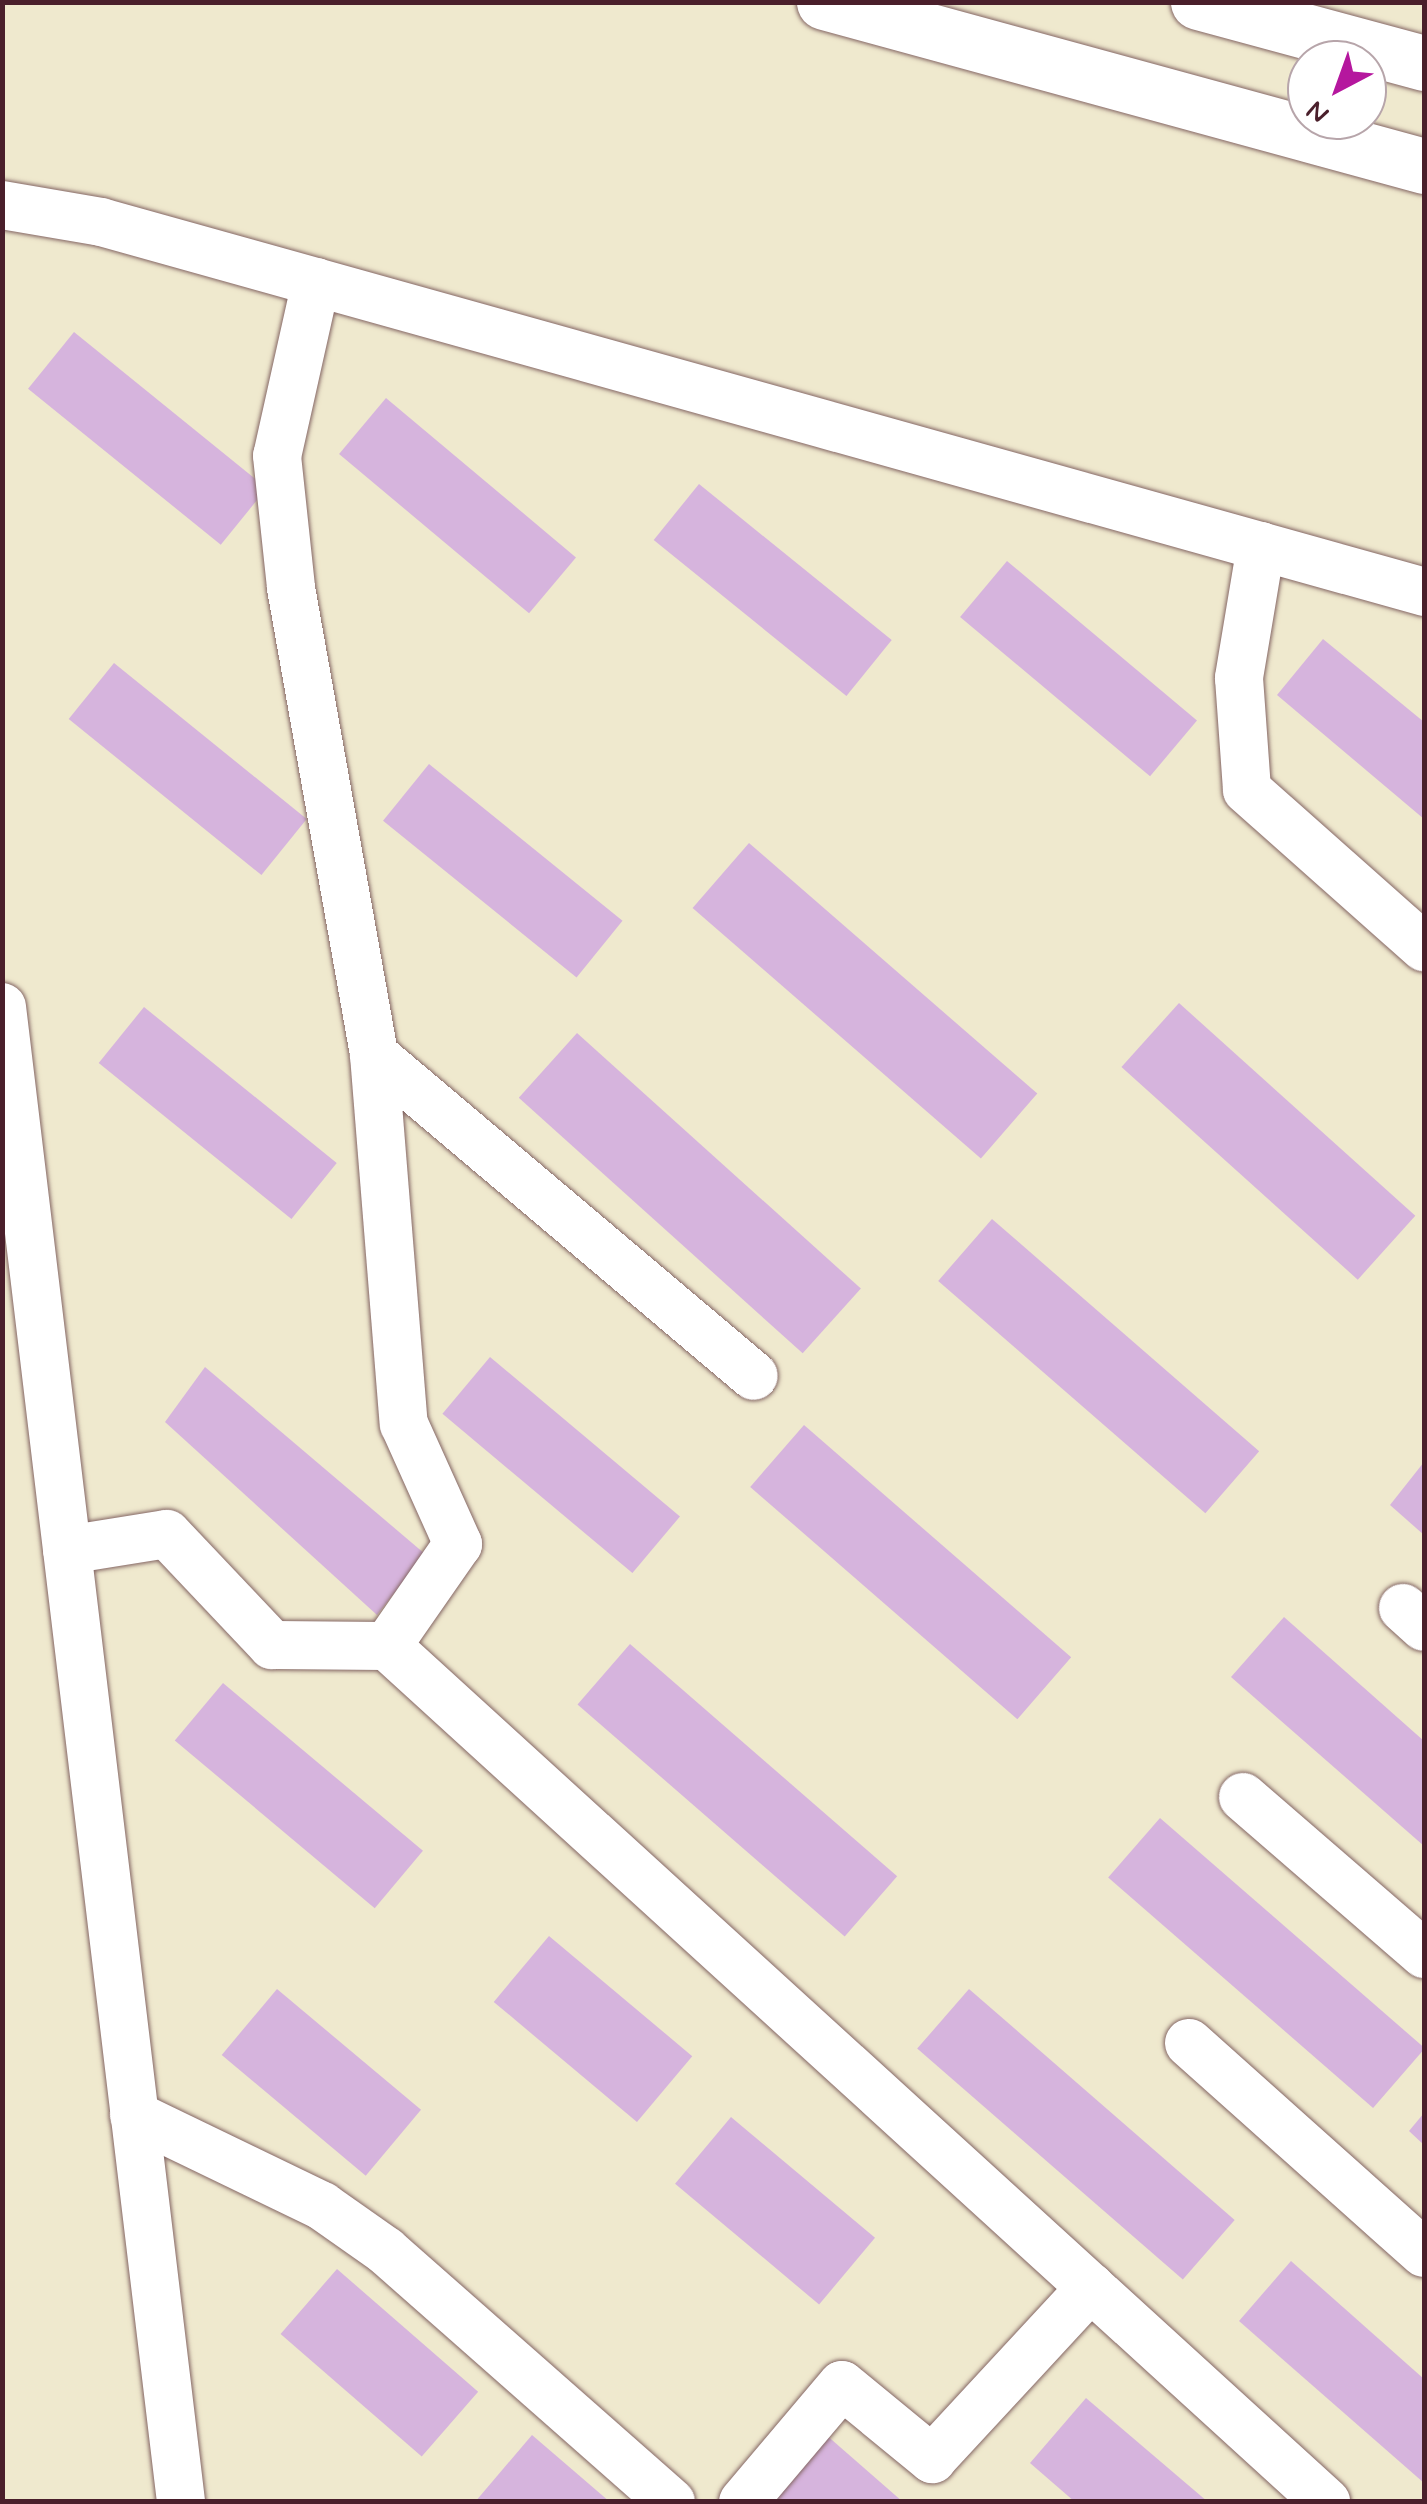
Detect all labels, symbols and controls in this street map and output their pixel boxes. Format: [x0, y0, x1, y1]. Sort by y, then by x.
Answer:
north arrow [1287, 40, 1387, 140]
text: N [1299, 91, 1337, 132]

